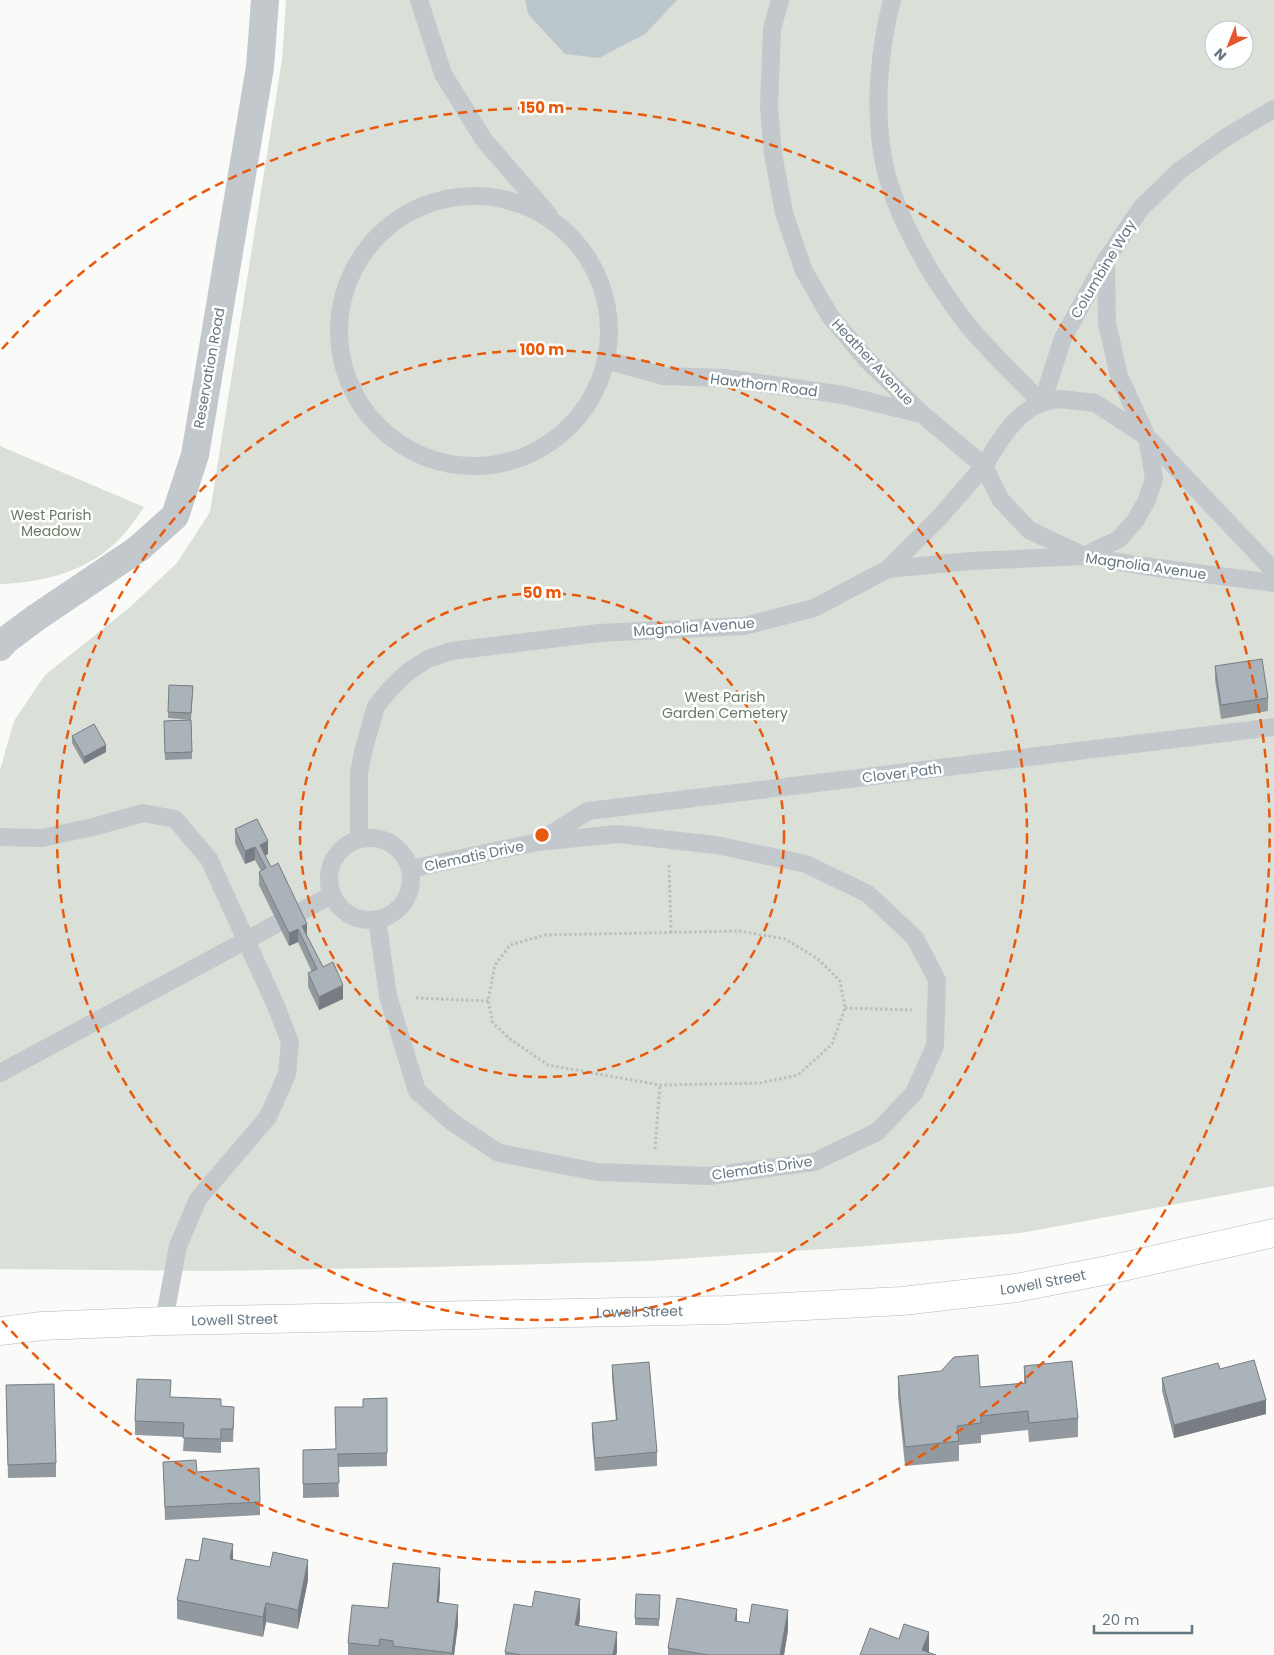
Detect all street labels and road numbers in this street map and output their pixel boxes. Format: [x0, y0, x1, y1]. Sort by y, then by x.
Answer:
street label: Columbine Way [1066, 216, 1140, 322]
street label: Reservation Road [189, 306, 229, 430]
street label: Heather Avenue [827, 314, 919, 410]
street label: Hawthorn Road [709, 368, 819, 402]
street label: Magnolia Avenue [1084, 548, 1208, 584]
street label: Magnolia Avenue [633, 613, 756, 641]
street label: Clover Path [861, 758, 943, 788]
street label: Clematis Drive [422, 836, 526, 876]
street label: Clematis Drive [710, 1151, 814, 1185]
street label: Lowell Street [999, 1265, 1088, 1300]
street label: Lowell Street [596, 1301, 683, 1323]
street label: Lowell Street [191, 1309, 278, 1330]

